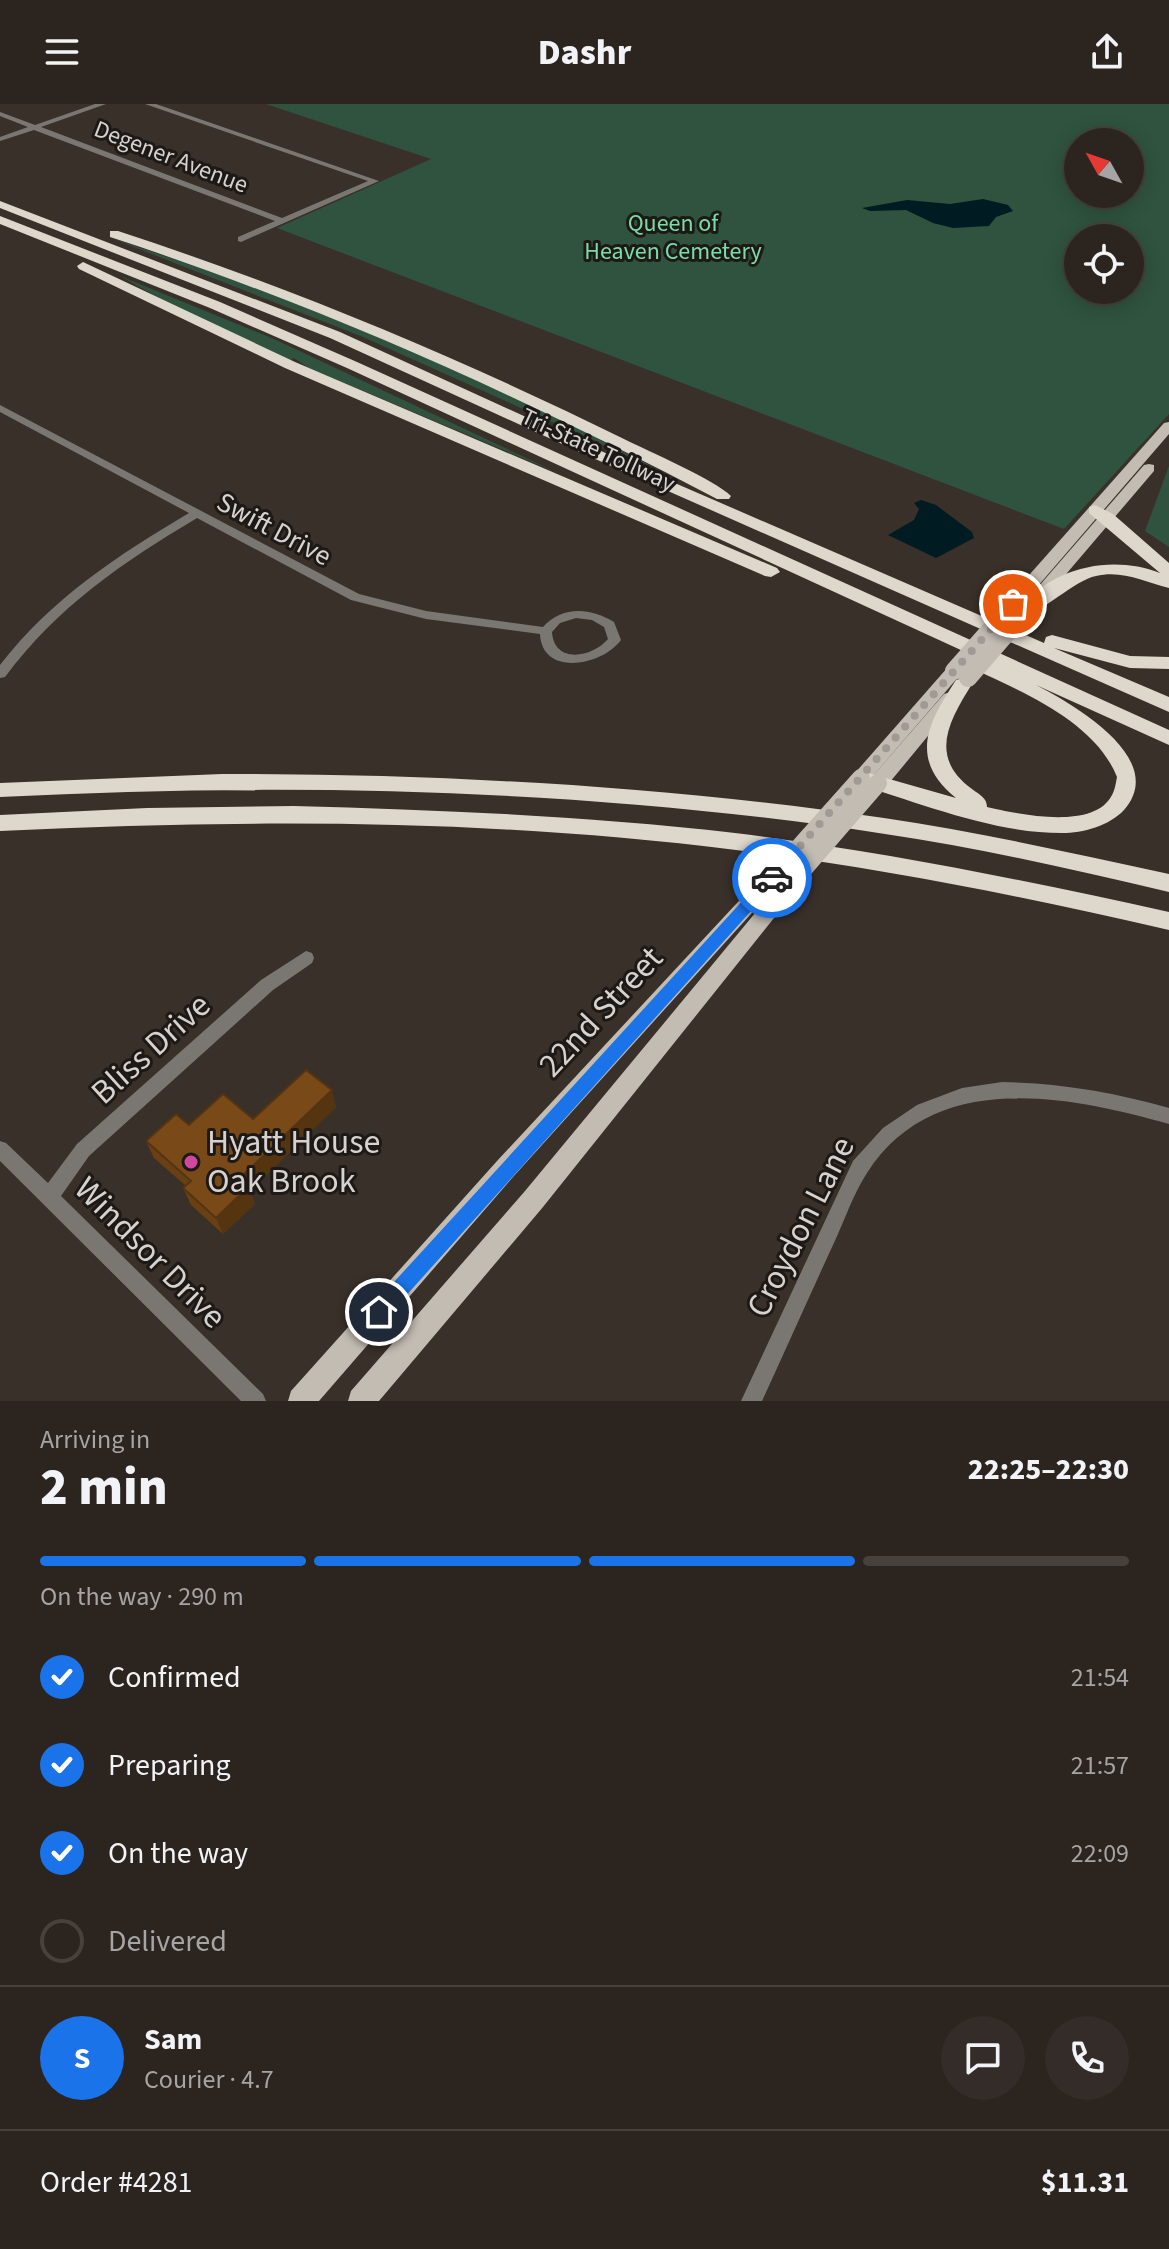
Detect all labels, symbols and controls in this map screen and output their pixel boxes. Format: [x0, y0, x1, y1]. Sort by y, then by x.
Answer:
text: Dashr [538, 27, 631, 78]
icon: menu [40, 30, 84, 74]
icon: share [1085, 30, 1129, 74]
street label: Degener Avenue [89, 112, 253, 202]
north arrow [1064, 128, 1144, 208]
map controls [1064, 128, 1144, 304]
park label: Queen of Heaven Cemetery [584, 206, 762, 269]
button: locate [1064, 224, 1144, 304]
street label: Tri-State Tollway [515, 399, 681, 501]
street label: Swift Drive [209, 482, 339, 576]
pin [979, 570, 1047, 638]
icon: bag [991, 582, 1035, 626]
courier [732, 838, 812, 918]
icon: car [750, 856, 794, 900]
street label: 22nd Street [527, 935, 675, 1088]
street label: Bliss Drive [80, 982, 222, 1116]
place label: Hyatt House Oak Brook [207, 1118, 380, 1206]
street label: Croydon Lane [735, 1128, 867, 1326]
marker: Hyatt House Oak Brook [182, 1153, 200, 1171]
street label: Windsor Drive [63, 1166, 237, 1340]
pin [345, 1278, 413, 1346]
icon: home [357, 1290, 401, 1334]
text: Arriving in [40, 1421, 150, 1458]
text: 22:25–22:30 [968, 1448, 1129, 1491]
text: 2 min [40, 1451, 168, 1525]
text: On the way · 290 m [40, 1578, 244, 1615]
icon: check [40, 1655, 84, 1699]
text: Confirmed [108, 1656, 241, 1699]
text: 21:54 [1071, 1659, 1129, 1696]
icon: check [40, 1743, 84, 1787]
text: Preparing [108, 1744, 231, 1787]
text: 21:57 [1071, 1747, 1129, 1784]
icon: check [40, 1831, 84, 1875]
text: On the way [108, 1832, 248, 1875]
text: 22:09 [1071, 1835, 1129, 1872]
text: Delivered [108, 1920, 227, 1963]
button: chat [941, 2016, 1025, 2100]
button: phone [1045, 2016, 1129, 2100]
text: Sam [144, 2018, 202, 2061]
text: S [74, 2037, 90, 2080]
text: Courier · 4.7 [144, 2061, 274, 2098]
text: Order #4281 [40, 2161, 193, 2204]
text: $11.31 [1041, 2161, 1129, 2204]

